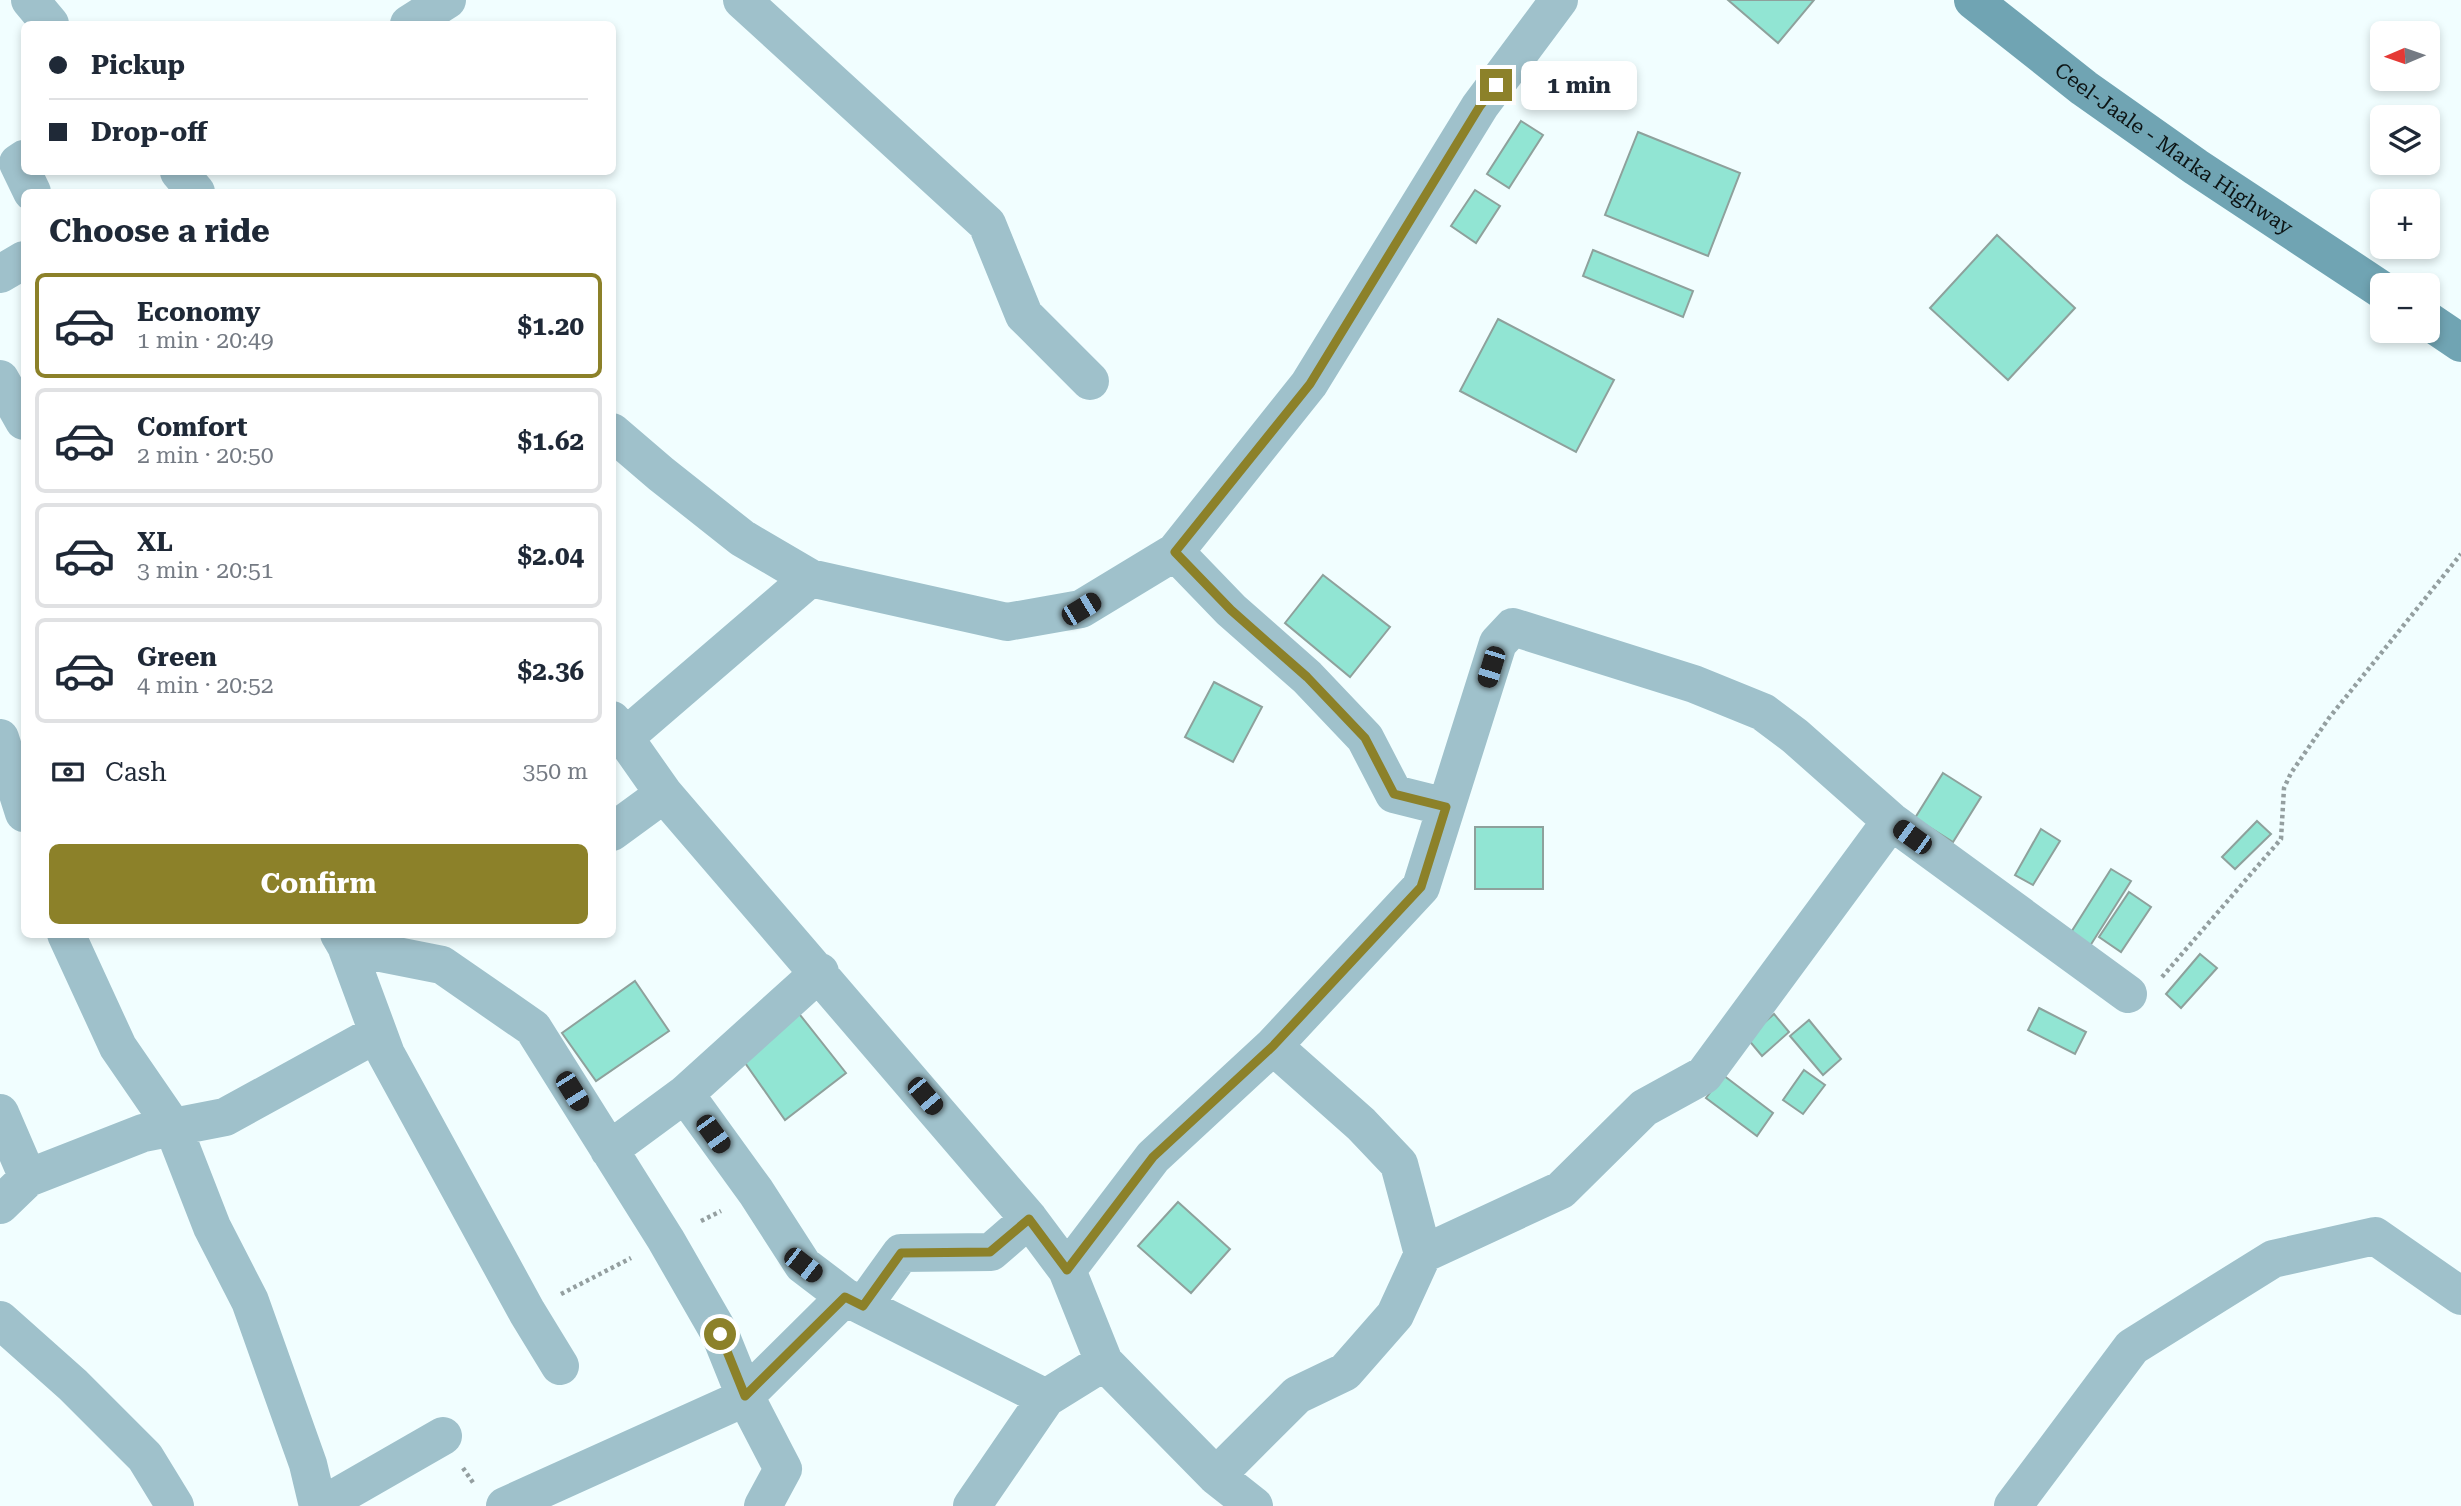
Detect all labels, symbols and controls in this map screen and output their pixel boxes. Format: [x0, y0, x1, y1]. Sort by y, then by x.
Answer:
north arrow [2370, 21, 2440, 91]
map controls [2370, 21, 2440, 343]
text: Pickup [91, 50, 185, 80]
street label: Ceel-Jaale - Marka Highway [2050, 58, 2298, 240]
callout: 1 min [1520, 60, 1636, 110]
route end [1480, 69, 1512, 101]
text: 1 min [1547, 72, 1611, 99]
button: layers [2370, 105, 2440, 175]
text: Drop-off [91, 117, 207, 147]
button: + [2370, 189, 2440, 259]
text: Choose a ride [49, 212, 270, 250]
button: − [2370, 273, 2440, 343]
icon: car [53, 294, 116, 357]
text: Economy [137, 297, 260, 327]
text: $1.20 [518, 311, 584, 341]
text: 1 min · 20:49 [137, 327, 274, 354]
icon: car [53, 409, 116, 472]
text: Comfort [137, 412, 247, 442]
text: $1.62 [518, 426, 584, 456]
text: 2 min · 20:50 [137, 442, 274, 469]
icon: car [53, 524, 116, 587]
text: XL [137, 527, 173, 557]
text: $2.04 [518, 541, 584, 571]
text: 3 min · 20:51 [137, 557, 274, 584]
car [1058, 589, 1105, 629]
icon: car [53, 639, 116, 702]
text: Green [137, 642, 217, 672]
car [1475, 644, 1508, 690]
text: $2.36 [518, 656, 584, 686]
text: 4 min · 20:52 [137, 672, 274, 699]
icon: cash [49, 753, 87, 791]
text: Cash [105, 757, 167, 787]
text: 350 m [523, 758, 588, 785]
car [1889, 816, 1936, 858]
button: Confirm [49, 844, 588, 924]
car [552, 1068, 593, 1114]
car [904, 1073, 947, 1119]
car [693, 1111, 734, 1157]
car [780, 1244, 827, 1286]
route start [704, 1318, 736, 1350]

